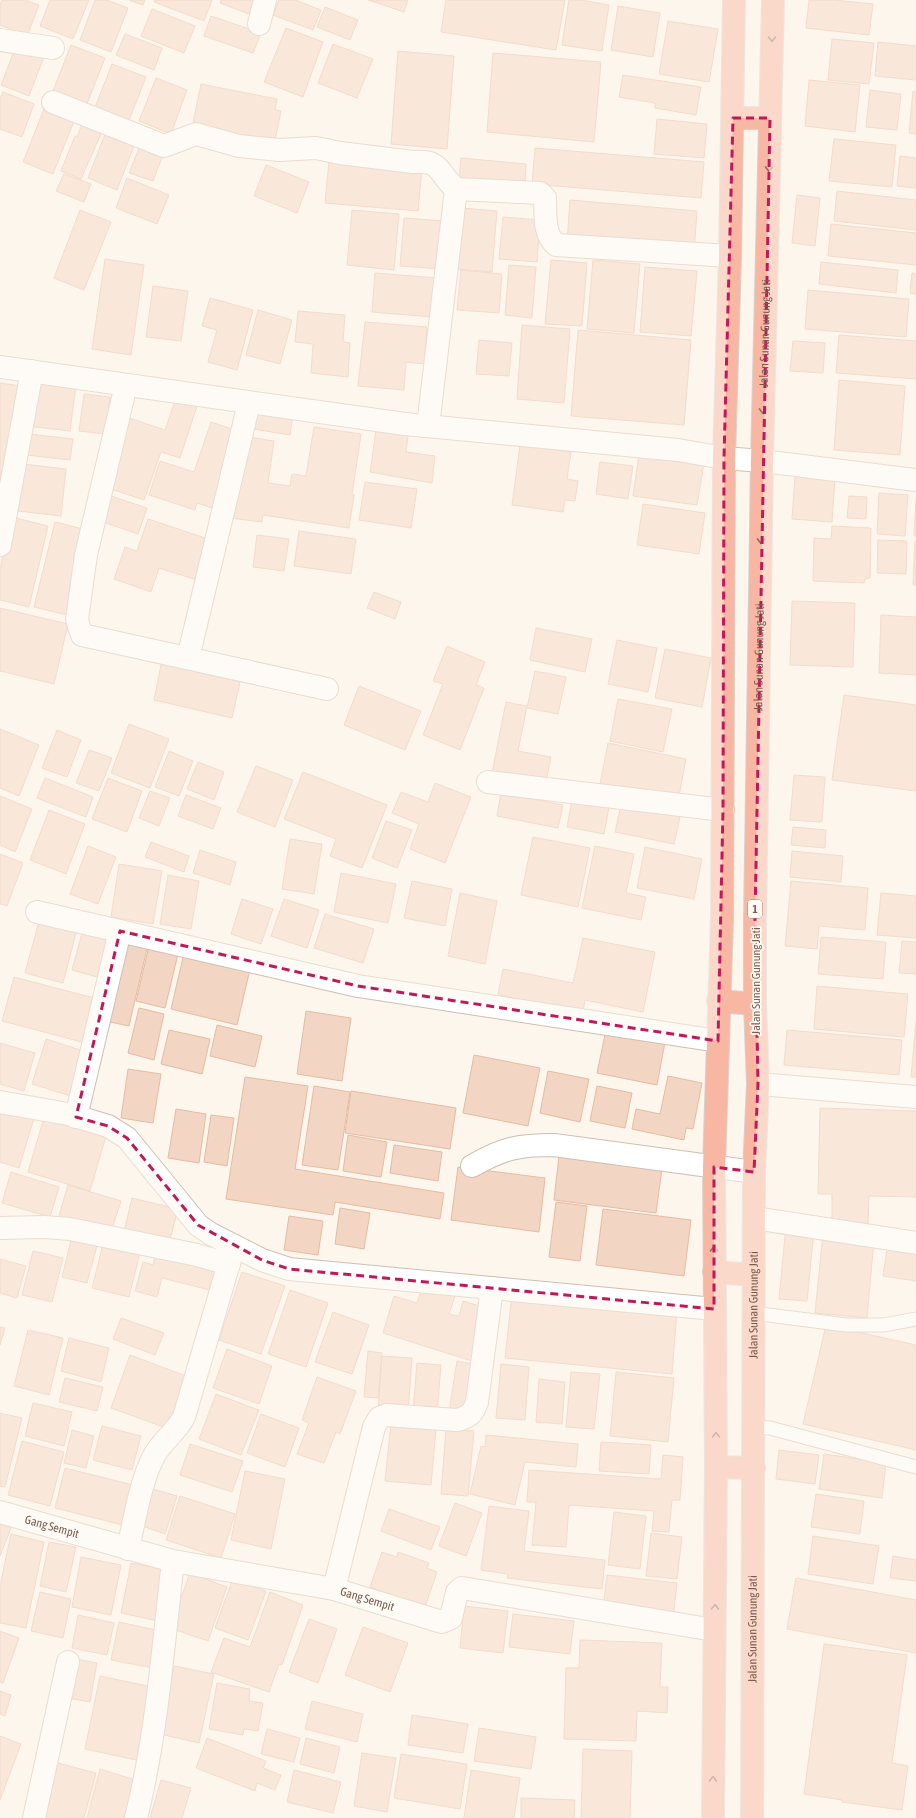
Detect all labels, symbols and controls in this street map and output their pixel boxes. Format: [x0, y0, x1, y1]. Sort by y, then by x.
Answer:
one-way arrow [768, 36, 776, 42]
one-way arrow [765, 166, 773, 172]
street label: Jalan Sunan Gunung Jati [757, 279, 773, 387]
one-way arrow [759, 408, 767, 414]
one-way arrow [757, 538, 765, 544]
street label: Jalan Sunan Gunung Jati [751, 603, 767, 711]
road number: 1 [748, 900, 762, 918]
street label: Jalan Sunan Gunung Jati [749, 927, 763, 1035]
one-way arrow [710, 1246, 718, 1252]
street label: Jalan Sunan Gunung Jati [746, 1251, 761, 1359]
one-way arrow [711, 1432, 720, 1438]
street label: Gang Sempit [23, 1512, 81, 1541]
street label: Jalan Sunan Gunung Jati [745, 1575, 760, 1683]
street label: Gang Sempit [339, 1584, 396, 1614]
one-way arrow [710, 1604, 719, 1610]
one-way arrow [709, 1776, 717, 1782]

